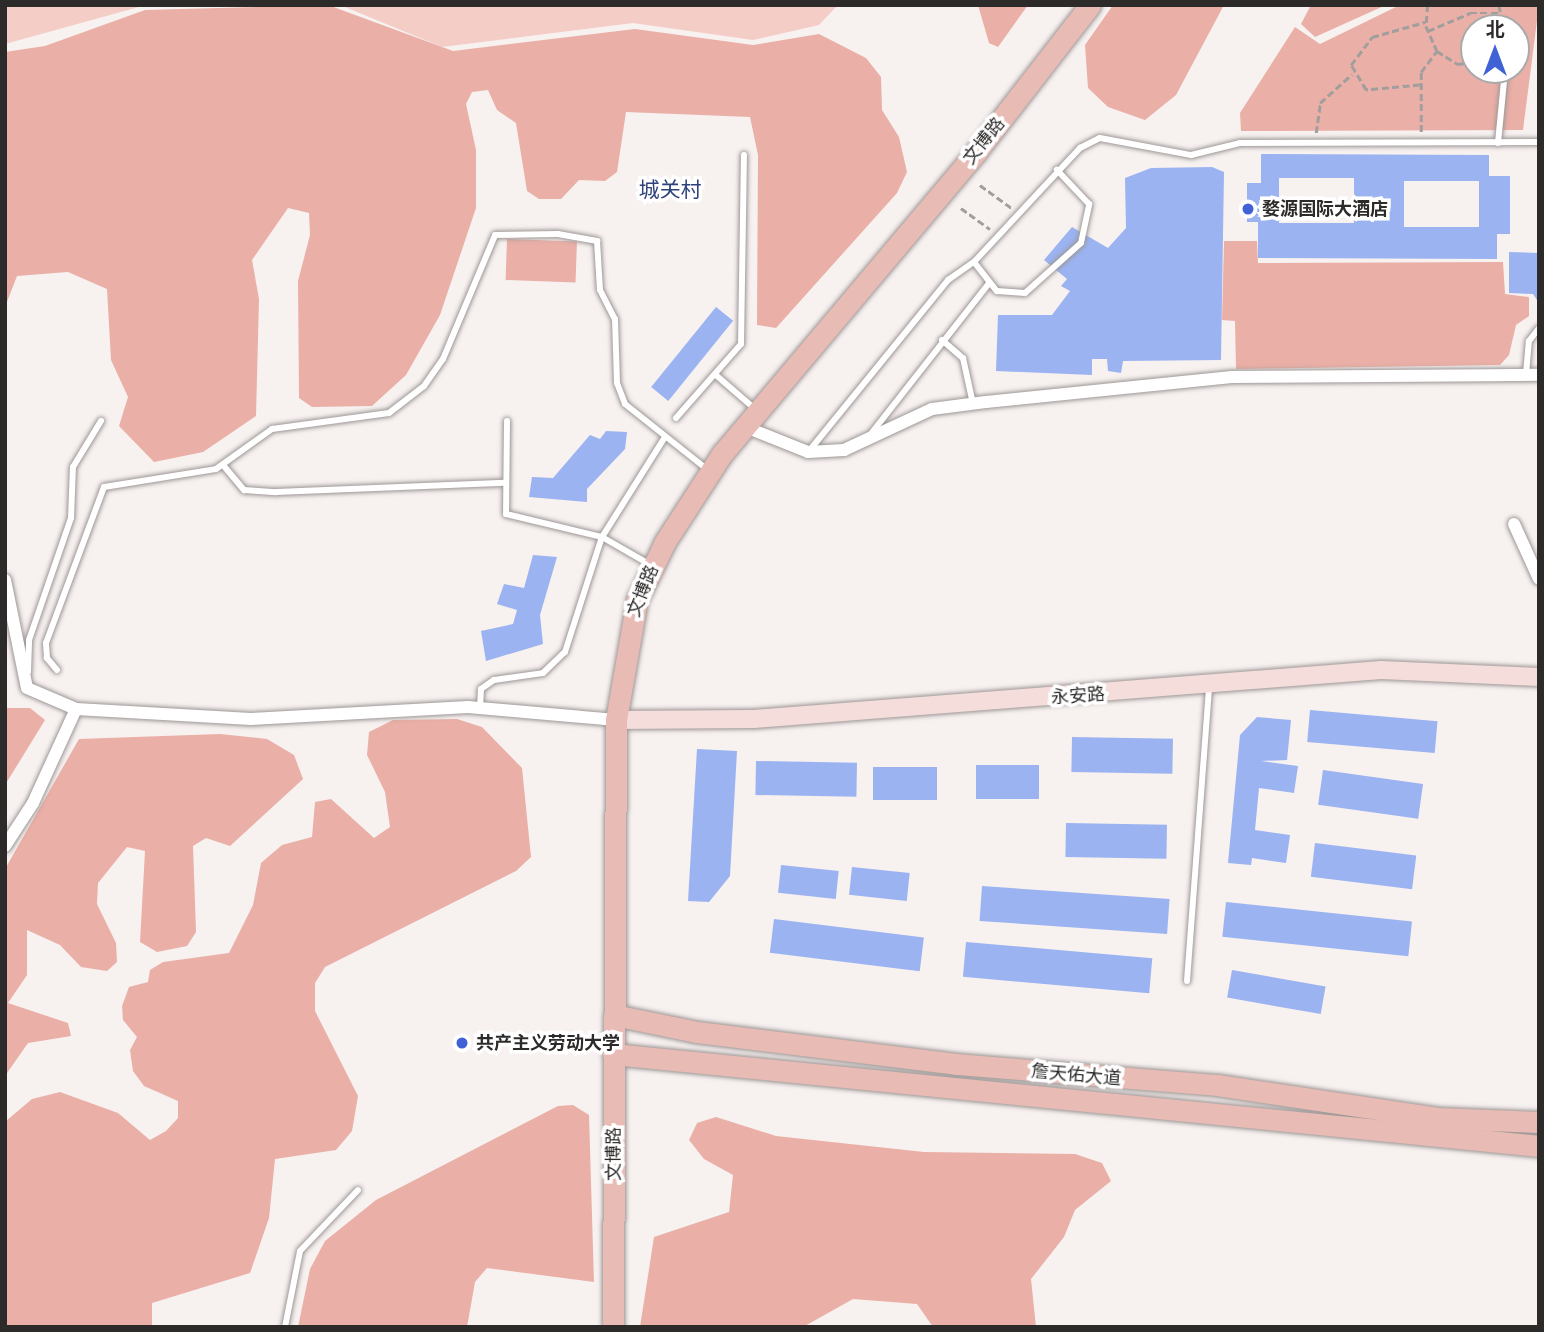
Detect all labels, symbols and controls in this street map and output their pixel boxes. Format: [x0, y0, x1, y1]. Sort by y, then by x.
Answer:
north arrow [1460, 14, 1530, 84]
text: 北 [1485, 19, 1505, 40]
street label: 文博路 [959, 113, 1009, 169]
district label: 城关村 [639, 177, 701, 203]
place label: 婺源国际大酒店 [1262, 198, 1388, 220]
marker: 婺源国际大酒店 [1240, 201, 1256, 217]
street label: 文博路 [623, 562, 663, 620]
street label: 永安路 [1050, 683, 1106, 709]
place label: 共产主义劳动大学 [476, 1032, 620, 1054]
marker: 共产主义劳动大学 [454, 1035, 470, 1051]
street label: 詹天佑大道 [1030, 1060, 1122, 1090]
street label: 文博路 [603, 1127, 625, 1181]

